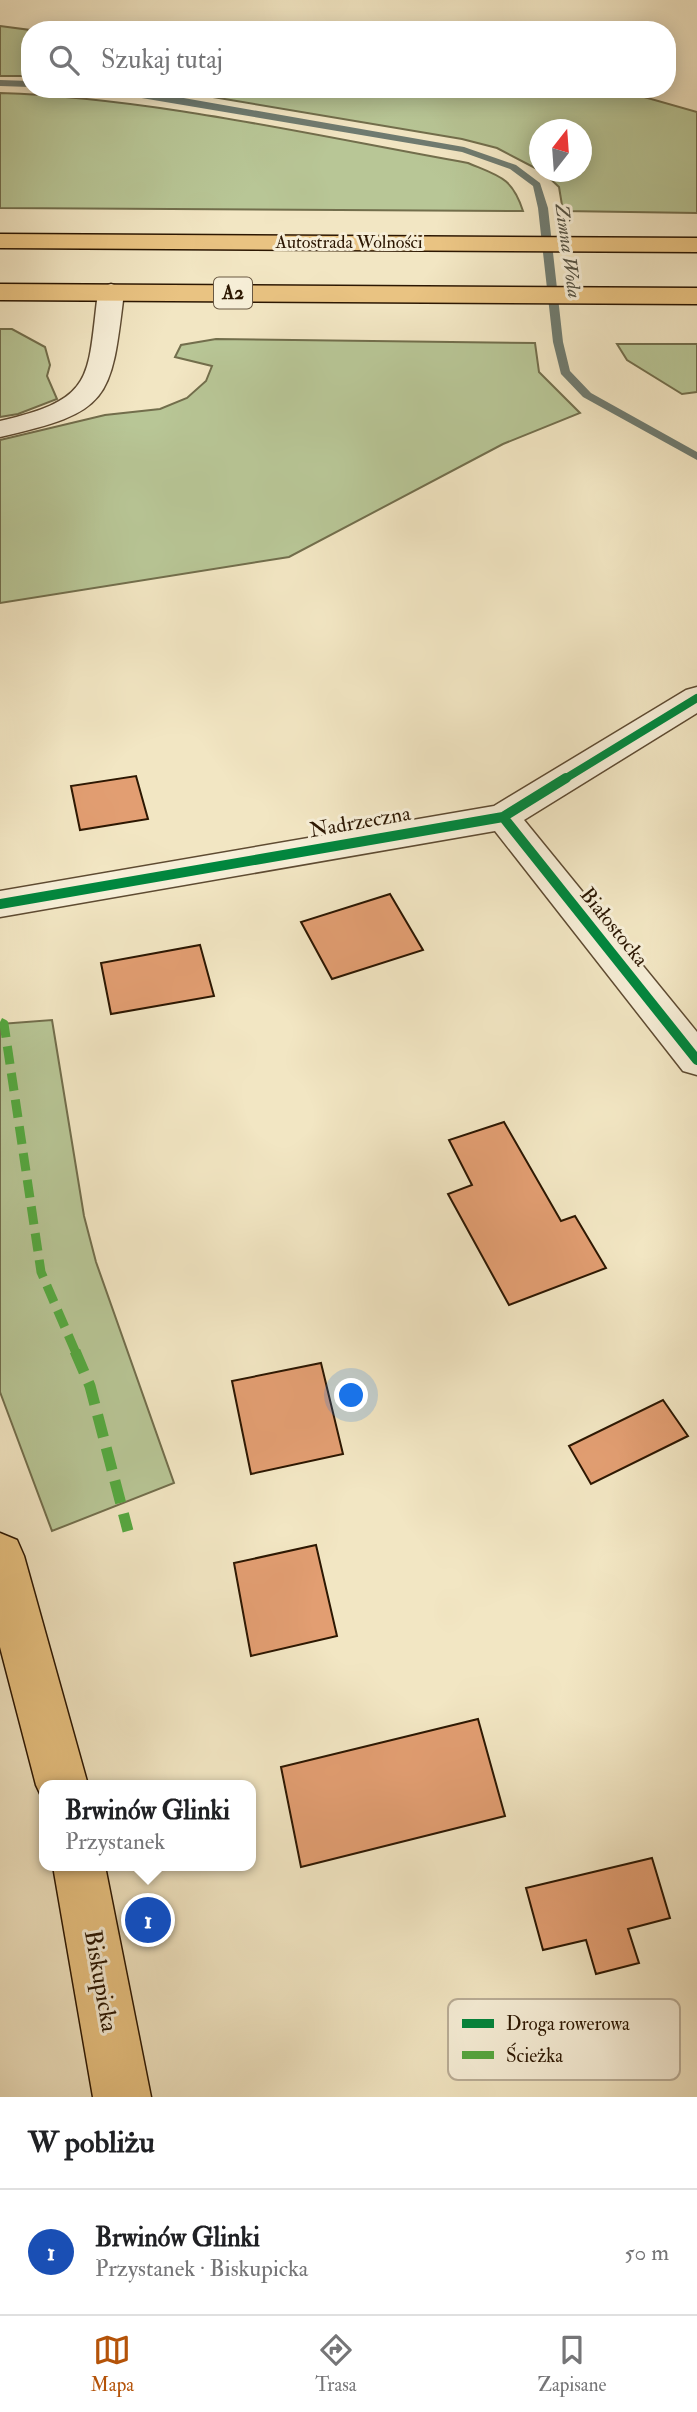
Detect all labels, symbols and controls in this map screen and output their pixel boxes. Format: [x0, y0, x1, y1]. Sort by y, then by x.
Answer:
search box [21, 21, 676, 98]
icon: search [45, 41, 83, 79]
text: Szukaj tutaj [101, 44, 223, 76]
north arrow [529, 119, 592, 182]
water label: Zimna Woda [549, 202, 586, 300]
street label: Autostrada Wolności [274, 231, 423, 254]
road number: A2 [214, 278, 252, 308]
street label: Nadrzeczna [307, 800, 413, 844]
street label: Białostocka [574, 882, 654, 972]
your location [334, 1378, 368, 1412]
popup [39, 1780, 256, 1871]
text: Brwinów Glinki [65, 1795, 230, 1827]
text: Przystanek [65, 1827, 165, 1856]
pin: 1 [125, 1894, 171, 1946]
street label: Biskupicka [77, 1928, 125, 2036]
legend [448, 1999, 680, 2080]
text: Droga rowerowa [506, 2012, 630, 2036]
text: Ścieżka [506, 2042, 563, 2068]
text: W pobliżu [28, 2124, 155, 2161]
text: Brwinów Glinki [95, 2222, 260, 2254]
text: 1 [47, 2238, 55, 2267]
text: 50 m [625, 2238, 669, 2267]
text: Przystanek · Biskupicka [95, 2254, 308, 2283]
tab: Mapa [91, 2331, 134, 2397]
tab: Trasa [315, 2331, 357, 2397]
tab: Zapisane [538, 2331, 606, 2397]

